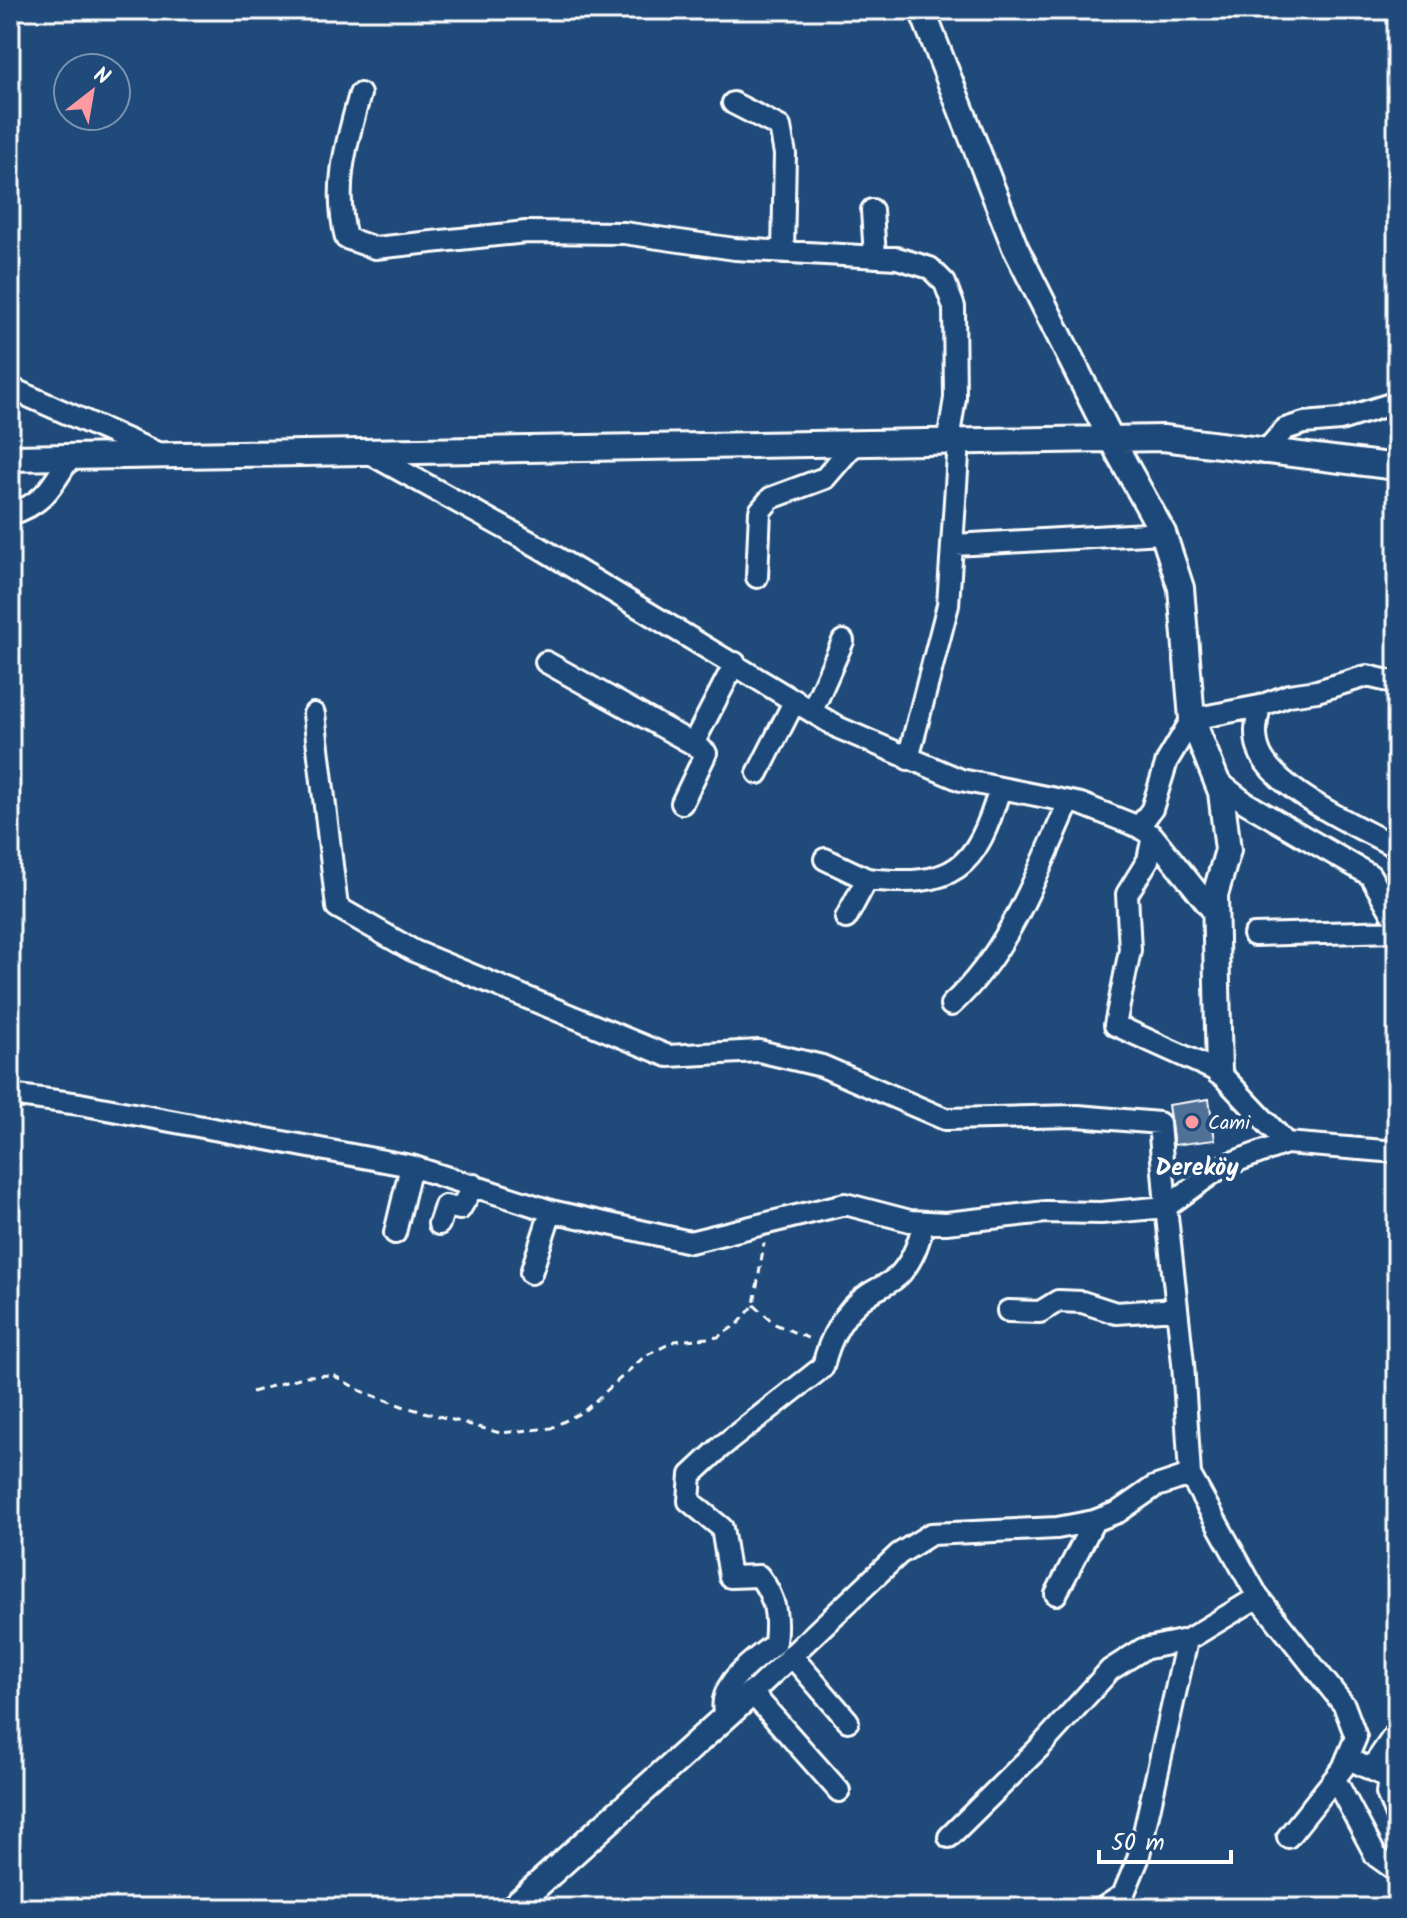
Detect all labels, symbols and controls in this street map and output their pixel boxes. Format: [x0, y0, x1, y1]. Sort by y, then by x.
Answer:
north arrow [52, 52, 132, 132]
text: N [86, 58, 116, 96]
place label: Cami [1208, 1108, 1251, 1140]
marker: Cami [1183, 1113, 1201, 1131]
district label: Dereköy [1155, 1149, 1239, 1188]
scale bar [1099, 1814, 1231, 1864]
text: 50 m [1111, 1824, 1165, 1863]

